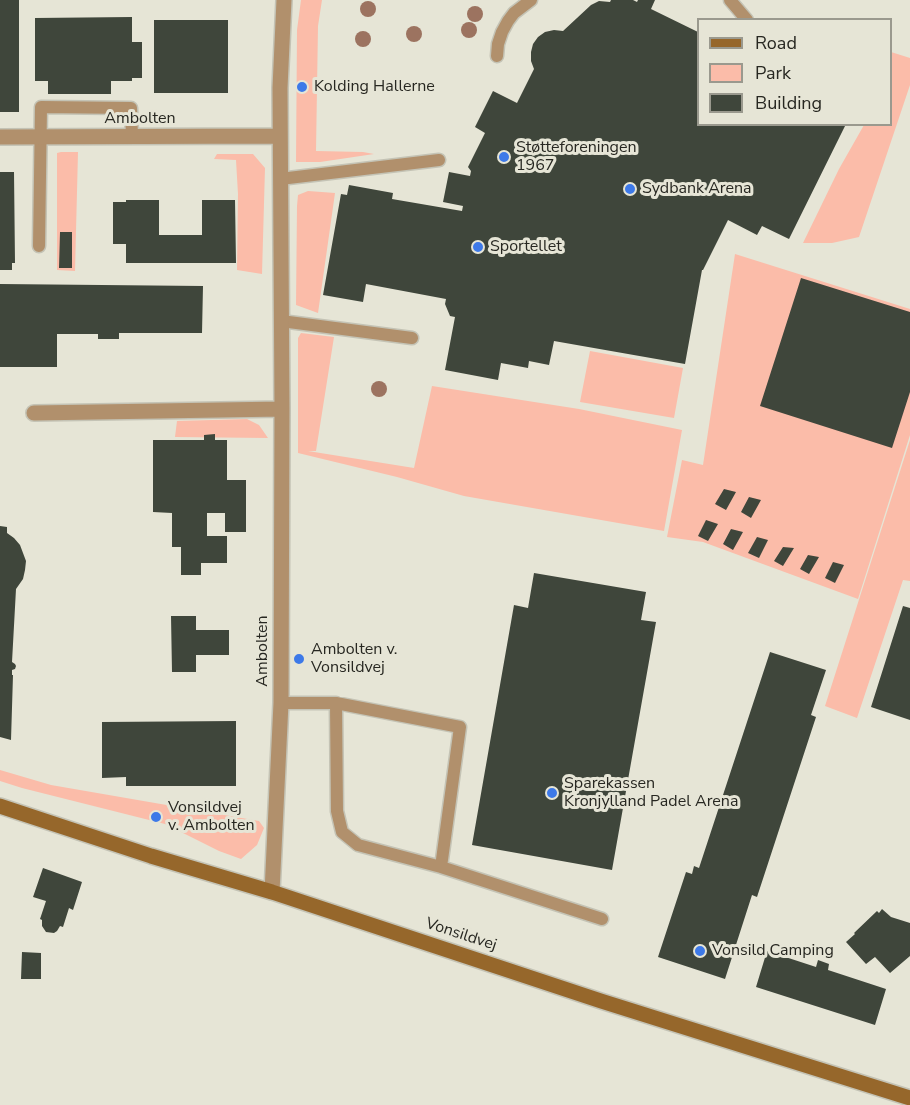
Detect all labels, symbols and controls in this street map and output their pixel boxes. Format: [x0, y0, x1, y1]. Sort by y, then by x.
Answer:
legend [697, 18, 892, 126]
text: Road [755, 31, 797, 55]
text: Park [755, 61, 791, 85]
place label: Kolding Hallerne [314, 77, 435, 97]
marker: Kolding Hallerne [295, 80, 309, 94]
text: Building [755, 91, 822, 115]
street label: Ambolten [104, 109, 176, 129]
place label: Støtteforeningen 1967 [516, 138, 637, 176]
marker: Støtteforeningen 1967 [497, 150, 511, 164]
place label: Sydbank Arena [642, 179, 752, 199]
marker: Sydbank Arena [623, 182, 637, 196]
place label: Sportellet [490, 237, 562, 257]
marker: Sportellet [471, 240, 485, 254]
street label: Ambolten [253, 615, 273, 687]
place label: Ambolten v. Vonsildvej [311, 640, 398, 678]
marker: Ambolten v. Vonsildvej [292, 652, 306, 666]
place label: Sparekassen Kronjylland Padel Arena [564, 774, 738, 812]
marker: Sparekassen Kronjylland Padel Arena [545, 786, 559, 800]
place label: Vonsildvej v. Ambolten [168, 798, 255, 836]
marker: Vonsildvej v. Ambolten [149, 810, 163, 824]
street label: Vonsildvej [423, 914, 499, 956]
place label: Vonsild Camping [712, 941, 834, 961]
marker: Vonsild Camping [693, 944, 707, 958]

